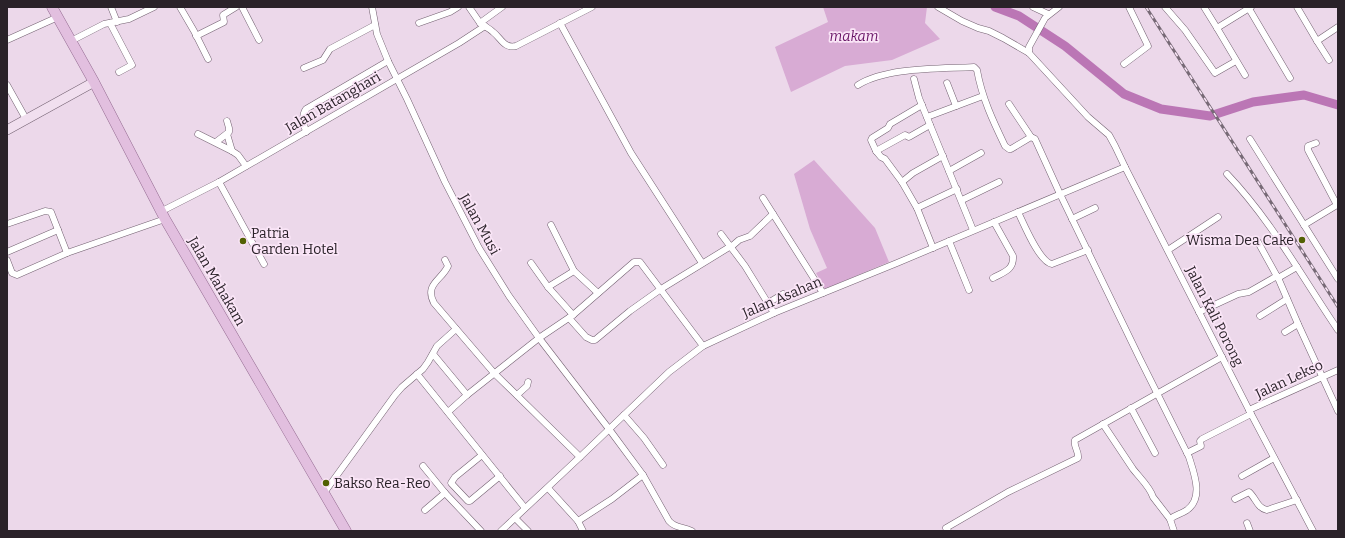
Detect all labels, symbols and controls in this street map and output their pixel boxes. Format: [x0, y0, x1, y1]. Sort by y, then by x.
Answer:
park label: makam [830, 28, 878, 45]
street label: Jalan Batanghari [282, 68, 384, 137]
street label: Jalan Musi [455, 190, 503, 258]
place label: Patria Garden Hotel [251, 225, 338, 258]
place label: Wisma Dea Cake [1186, 232, 1294, 249]
street label: Jalan Mahakam [184, 233, 249, 329]
marker: Wisma Dea Cake [1297, 235, 1307, 245]
marker: Patria Garden Hotel [238, 236, 248, 246]
street label: Jalan Kali Porong [1182, 263, 1247, 369]
street label: Jalan Asahan [739, 273, 824, 322]
street label: Jalan Lekso [1252, 356, 1326, 403]
place label: Bakso Rea-Reo [334, 475, 431, 492]
marker: Bakso Rea-Reo [321, 478, 331, 488]

